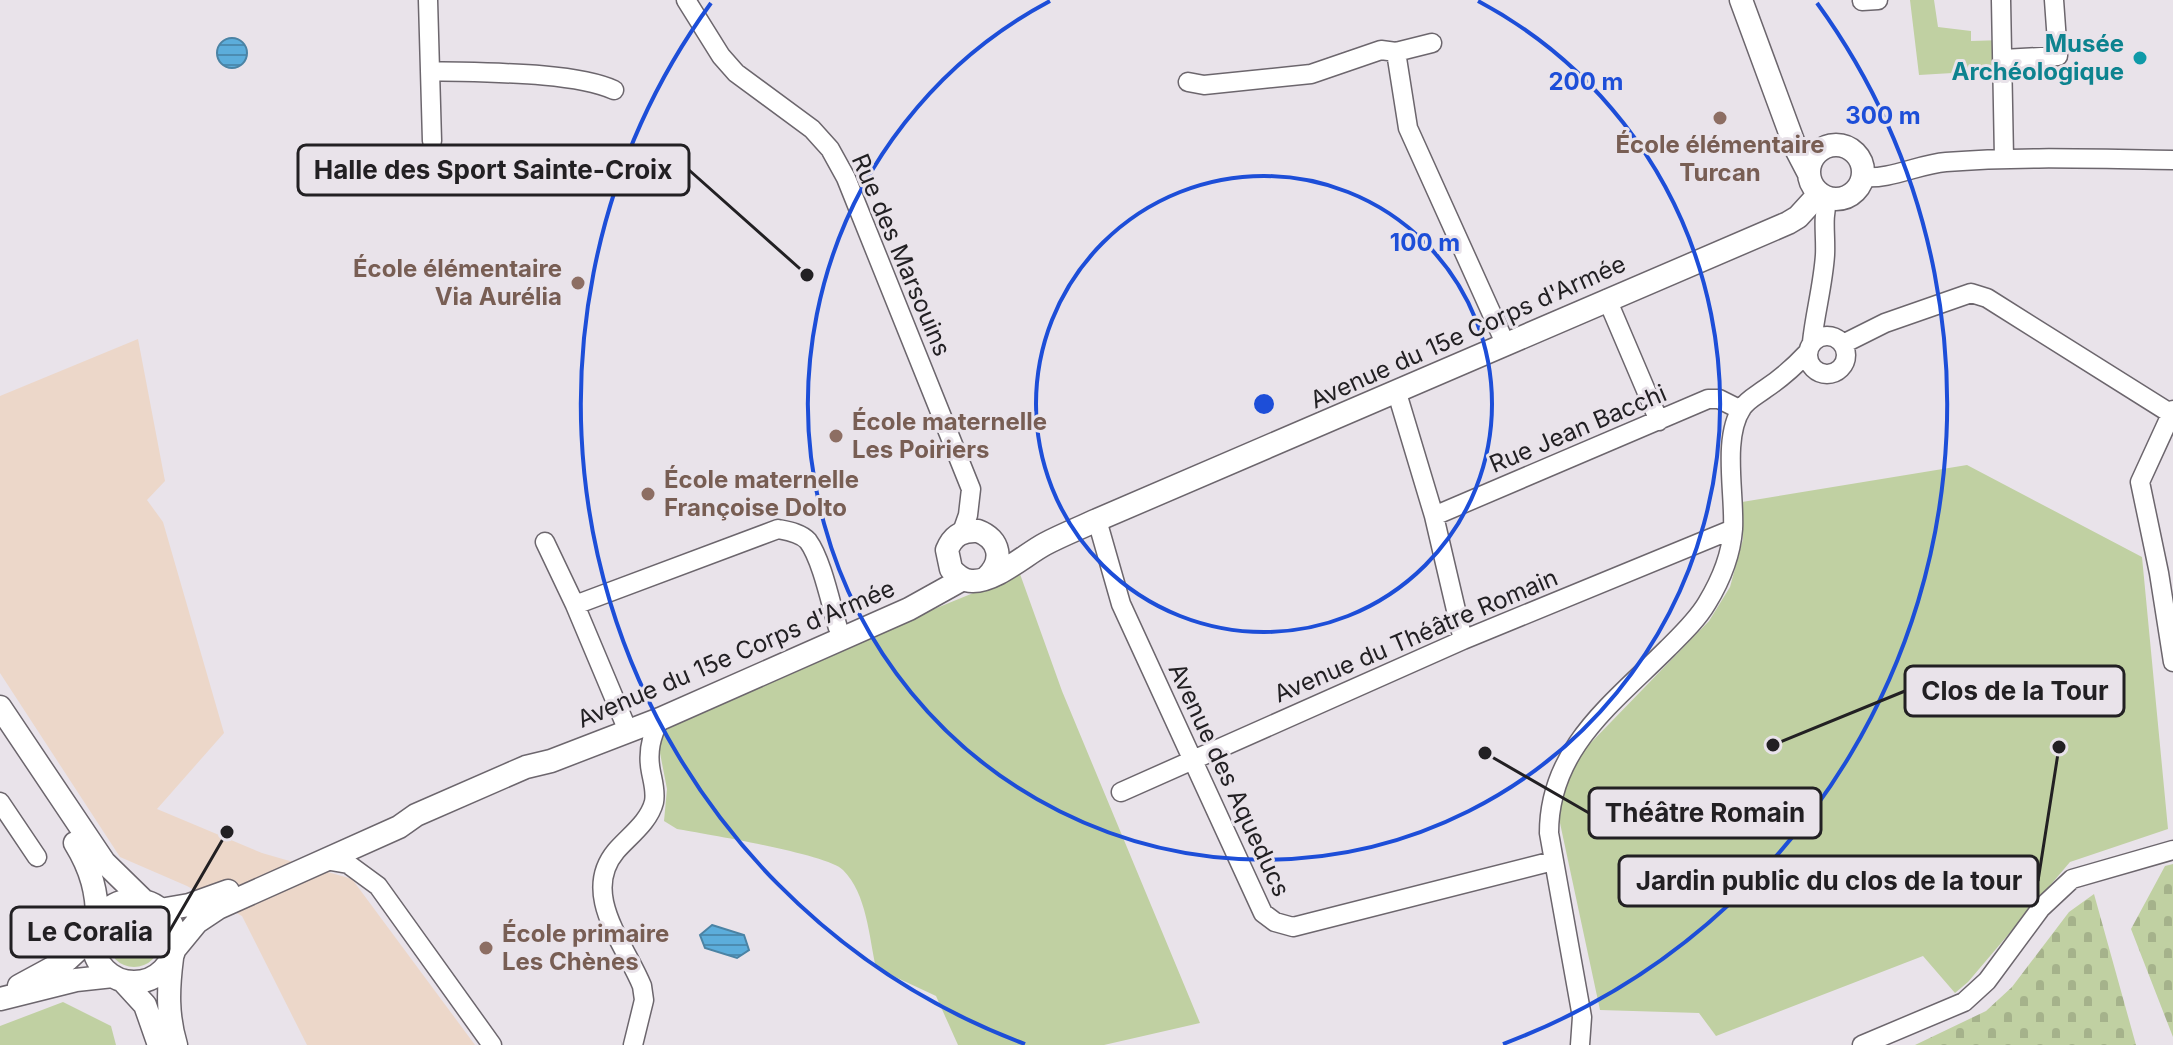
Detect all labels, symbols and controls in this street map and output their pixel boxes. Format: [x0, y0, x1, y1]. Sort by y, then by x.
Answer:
place label: Musée Archéologique [1952, 29, 2124, 86]
marker: Musée Archéologique [2131, 49, 2149, 67]
text: 200 m [1548, 67, 1624, 96]
text: 300 m [1845, 101, 1921, 130]
marker: École élémentaire Turcan [1711, 109, 1729, 127]
place label: École élémentaire Turcan [1616, 130, 1824, 187]
callout: Halle des Sport Sainte-Croix [298, 145, 689, 195]
street label: Rue des Marsouins [846, 149, 957, 360]
text: Halle des Sport Sainte-Croix [314, 154, 672, 185]
text: 100 m [1390, 228, 1460, 257]
street label: Avenue du 15e Corps d'Armée [1306, 249, 1630, 414]
place label: École élémentaire Via Aurélia [353, 254, 562, 311]
marker: École élémentaire Via Aurélia [569, 274, 587, 292]
street label: Rue Jean Bacchi [1485, 378, 1671, 479]
centre of rings [1250, 390, 1278, 418]
place label: École maternelle Les Poiriers [852, 407, 1047, 464]
marker: École maternelle Les Poiriers [827, 427, 845, 445]
place label: École maternelle Françoise Dolto [664, 465, 859, 522]
marker: École maternelle Françoise Dolto [639, 485, 657, 503]
street label: Avenue du Théâtre Romain [1270, 563, 1562, 709]
street label: Avenue du 15e Corps d'Armée [573, 573, 899, 734]
street label: Avenue des Aqueducs [1163, 659, 1296, 901]
callout: Clos de la Tour [1905, 666, 2124, 716]
text: Clos de la Tour [1921, 675, 2109, 706]
callout: Théâtre Romain [1589, 788, 1821, 838]
text: Théâtre Romain [1605, 797, 1805, 828]
callout: Jardin public du clos de la tour [1619, 856, 2038, 906]
text: Jardin public du clos de la tour [1636, 865, 2023, 896]
callout: Le Coralia [11, 907, 169, 957]
text: Le Coralia [27, 916, 153, 947]
place label: École primaire Les Chènes [502, 919, 669, 976]
marker: École primaire Les Chènes [477, 939, 495, 957]

